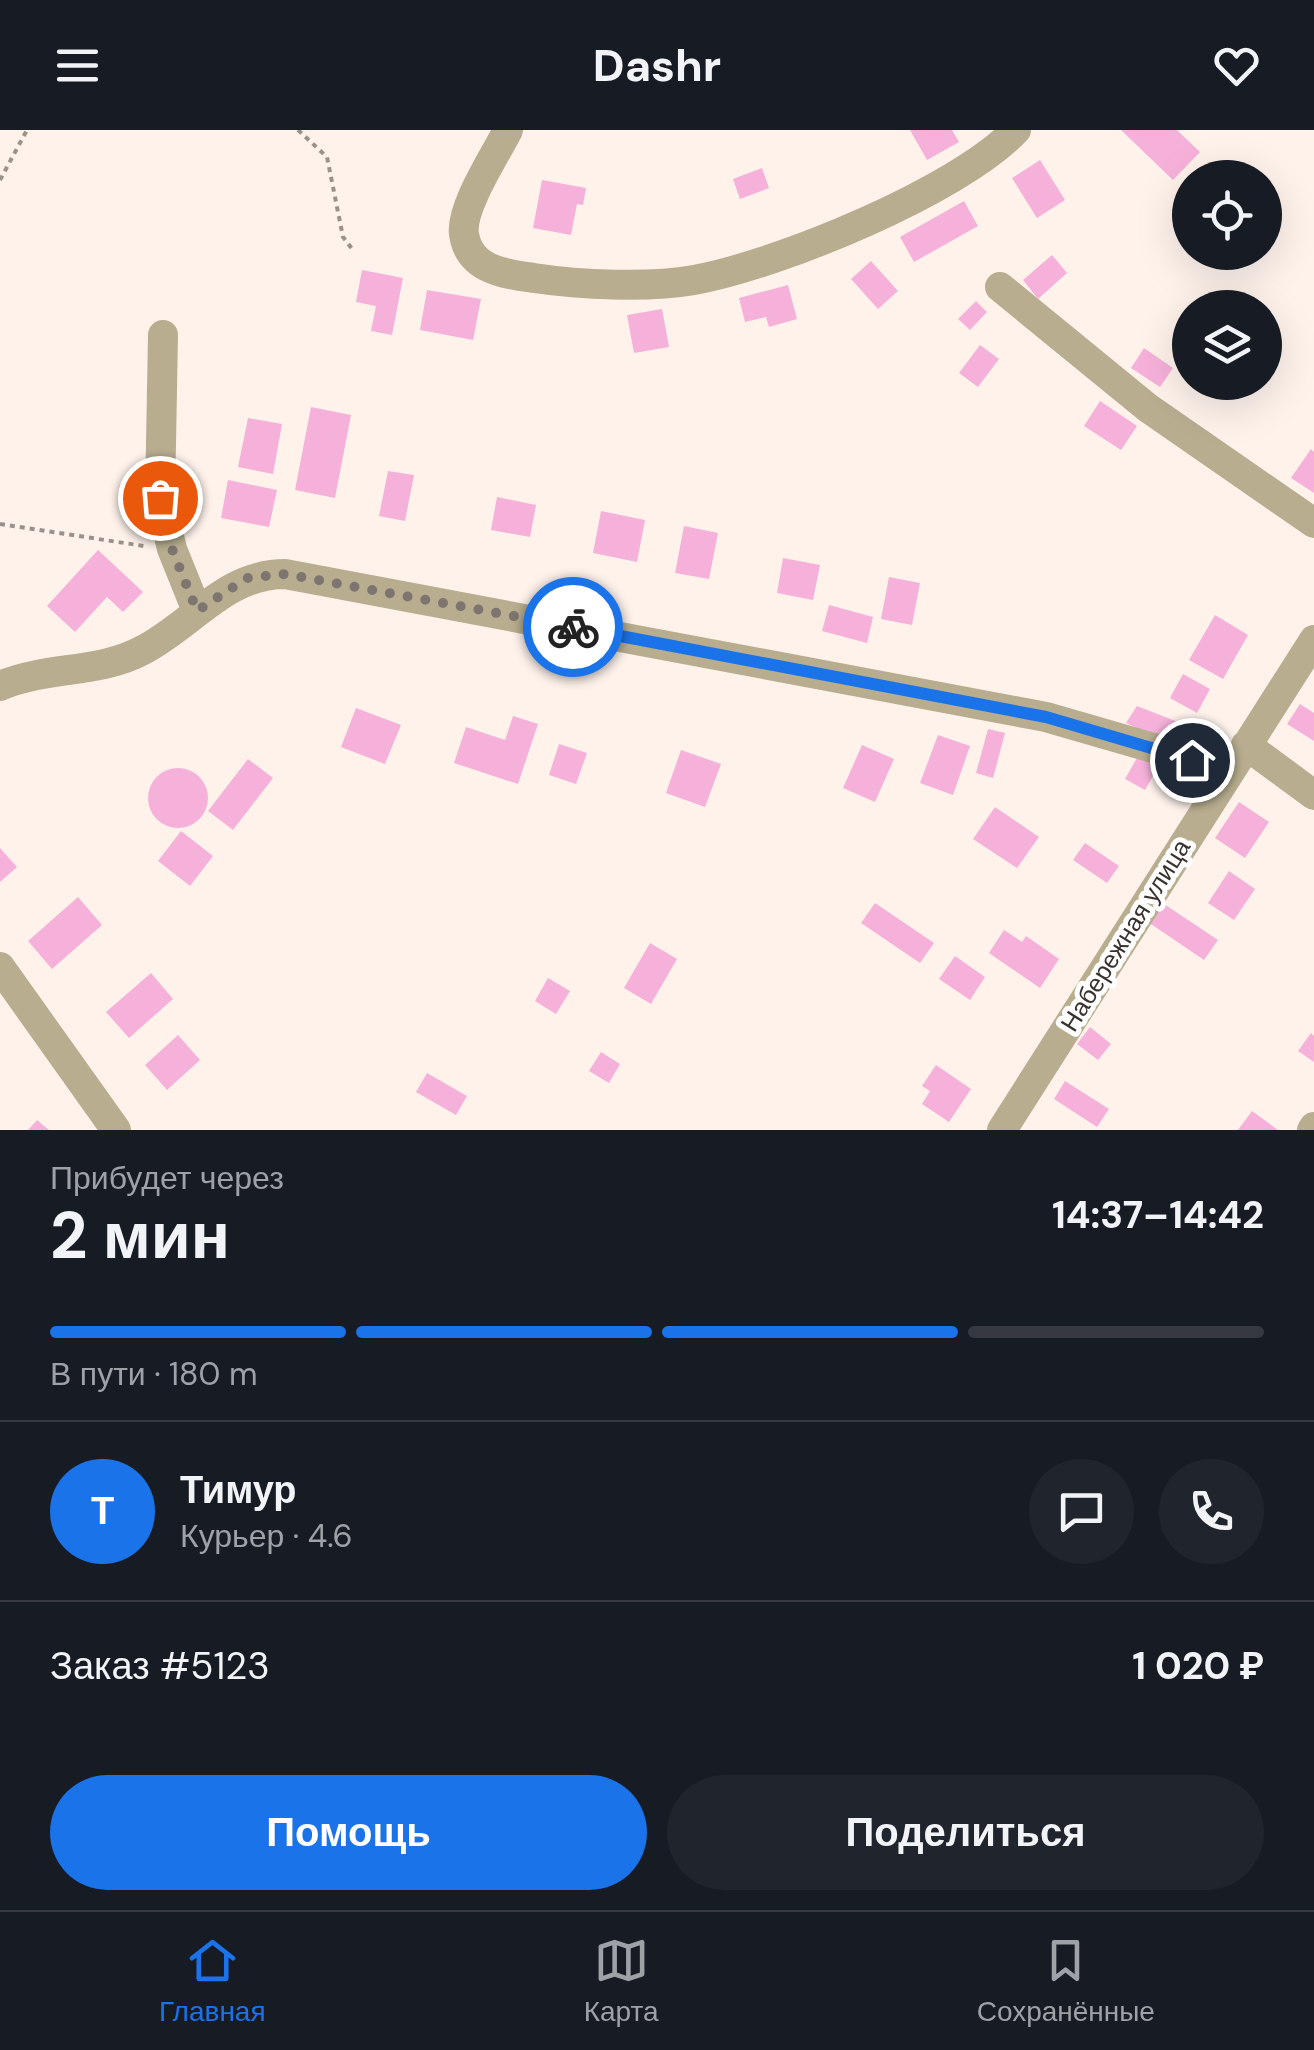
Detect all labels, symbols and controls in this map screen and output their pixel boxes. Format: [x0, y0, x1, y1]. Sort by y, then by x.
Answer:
text: Dashr [593, 36, 721, 95]
icon: menu [50, 38, 105, 93]
icon: heart [1209, 38, 1264, 93]
map controls [1172, 160, 1282, 400]
button: locate [1172, 160, 1282, 270]
button: layers [1172, 290, 1282, 400]
pin [118, 456, 203, 541]
icon: bag [133, 471, 188, 526]
courier [523, 577, 623, 677]
icon: bike [546, 600, 601, 655]
pin [1150, 718, 1235, 803]
icon: home [1165, 733, 1220, 788]
street label: Набережная улица [1053, 833, 1198, 1038]
text: Прибудет через [50, 1157, 284, 1199]
text: 14:37–14:42 [1052, 1190, 1264, 1240]
text: 2 мин [50, 1194, 230, 1278]
text: В пути · 180 m [50, 1353, 257, 1395]
button: chat [1029, 1459, 1134, 1564]
button: phone [1159, 1459, 1264, 1564]
text: Тимур [180, 1465, 297, 1515]
text: Т [91, 1486, 114, 1536]
text: Курьер · 4.6 [180, 1515, 353, 1557]
text: Заказ #5123 [50, 1641, 270, 1691]
text: 1 020 ₽ [1132, 1641, 1264, 1691]
button: Помощь [50, 1775, 647, 1890]
button: Поделиться [667, 1775, 1264, 1890]
tab: Главная [159, 1933, 266, 2030]
tab: Карта [584, 1933, 659, 2030]
tab: Сохранённые [977, 1933, 1155, 2030]

